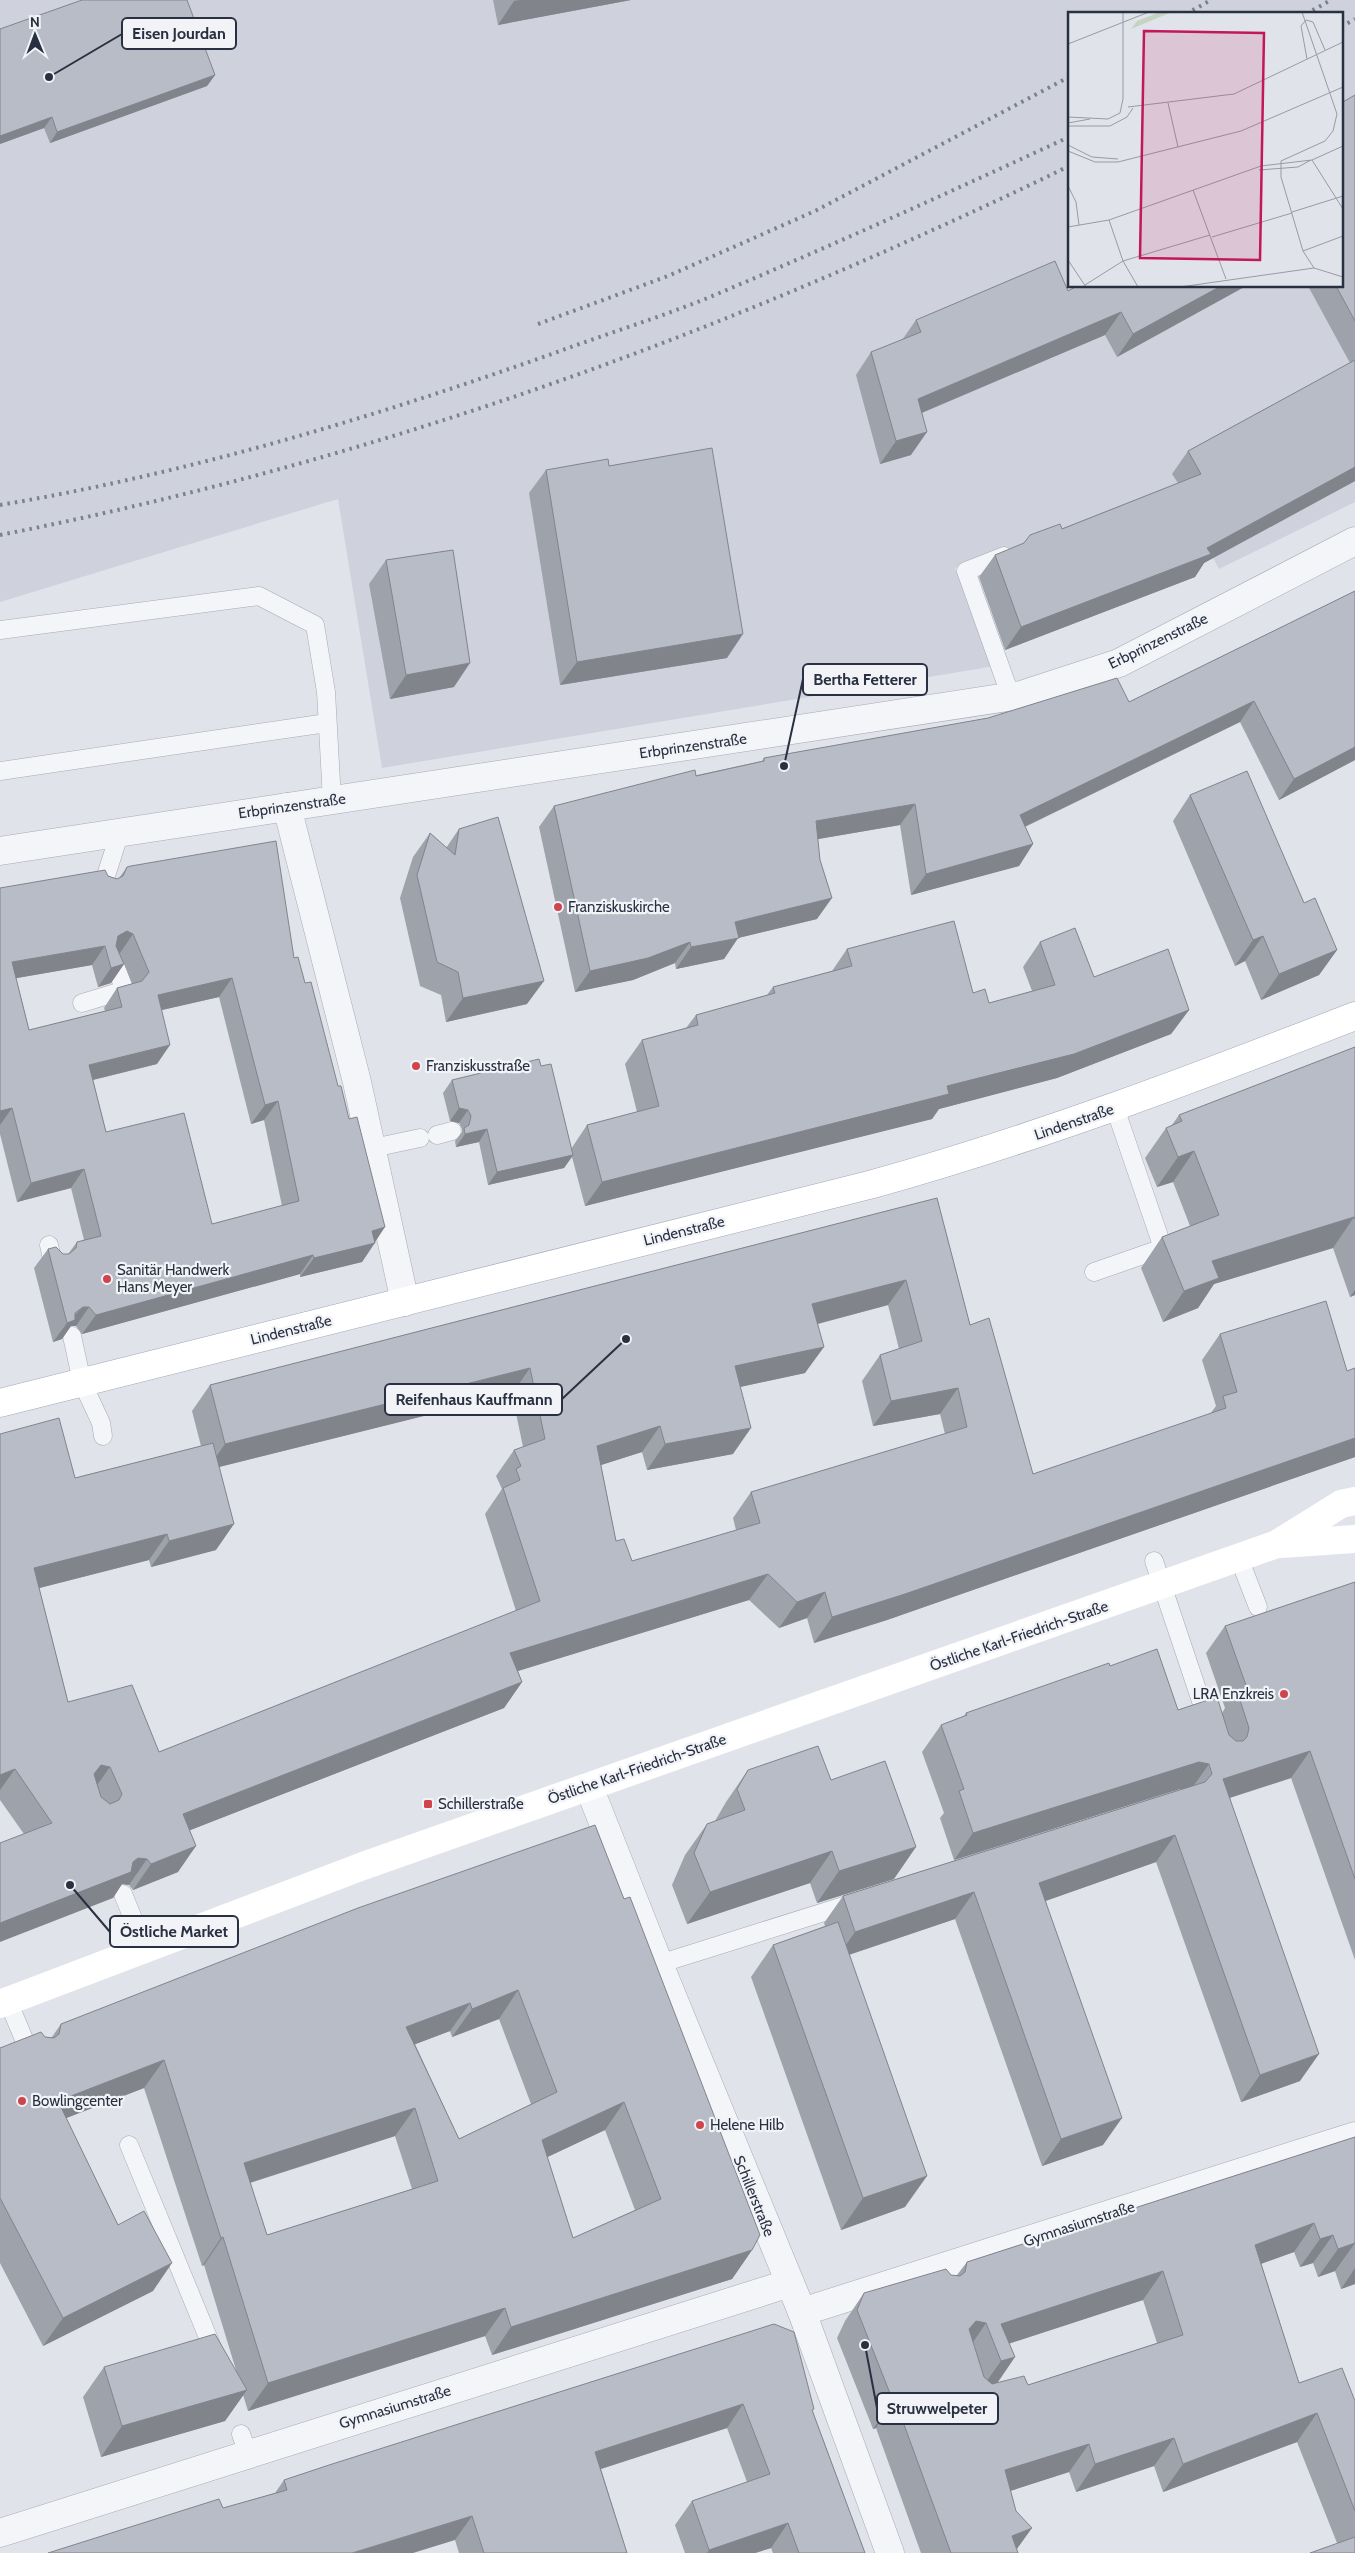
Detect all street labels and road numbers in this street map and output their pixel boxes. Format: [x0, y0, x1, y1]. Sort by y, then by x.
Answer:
street label: Erbprinzenstraße [1105, 609, 1211, 673]
street label: Erbprinzenstraße [638, 730, 748, 762]
street label: Erbprinzenstraße [237, 790, 347, 822]
street label: Lindenstraße [1032, 1100, 1116, 1144]
street label: Lindenstraße [642, 1212, 727, 1250]
street label: Lindenstraße [249, 1311, 334, 1349]
street label: Östliche Karl-Friedrich-Straße [927, 1597, 1111, 1675]
street label: Östliche Karl-Friedrich-Straße [545, 1730, 729, 1808]
street label: Schillerstraße [730, 2153, 779, 2239]
street label: Gymnasiumstraße [1021, 2197, 1137, 2250]
street label: Gymnasiumstraße [337, 2381, 453, 2433]

